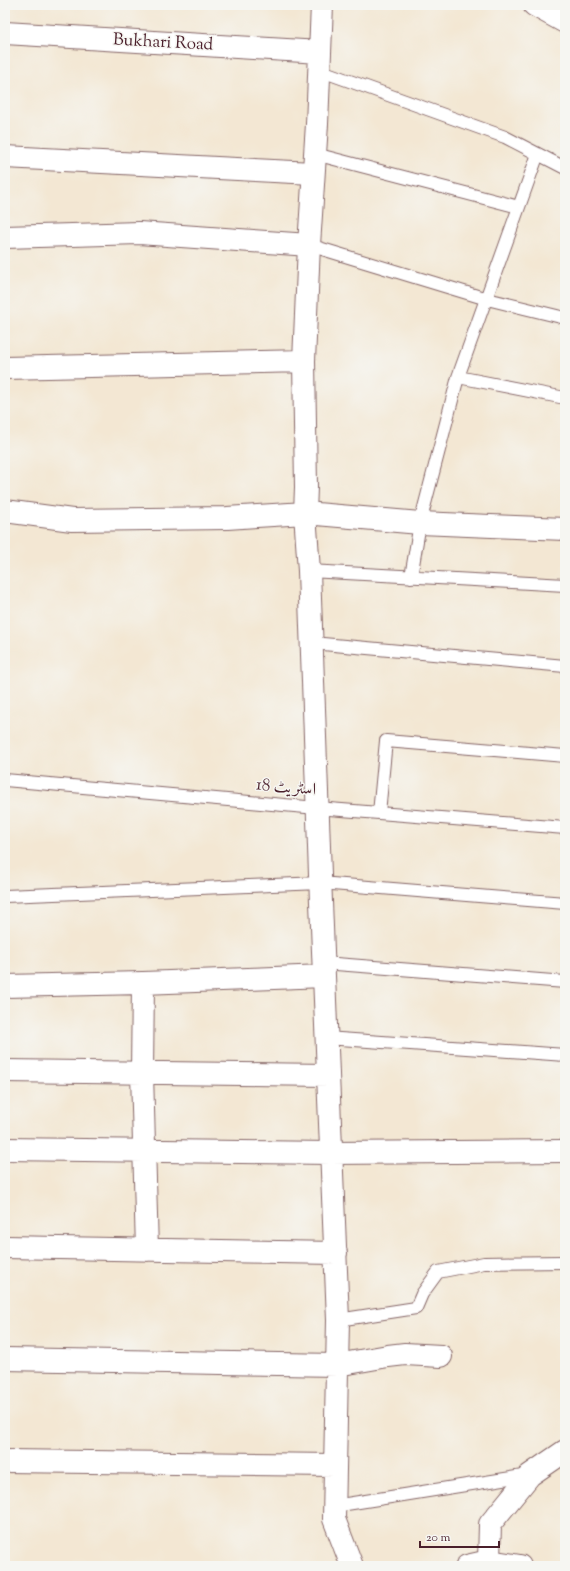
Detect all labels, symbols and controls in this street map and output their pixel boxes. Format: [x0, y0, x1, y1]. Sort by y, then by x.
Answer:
street label: Bukhari Road [112, 28, 214, 58]
street label: اسٹریٹ 18 [255, 773, 317, 803]
scale bar [420, 1523, 499, 1549]
text: 20 m [426, 1529, 451, 1547]

